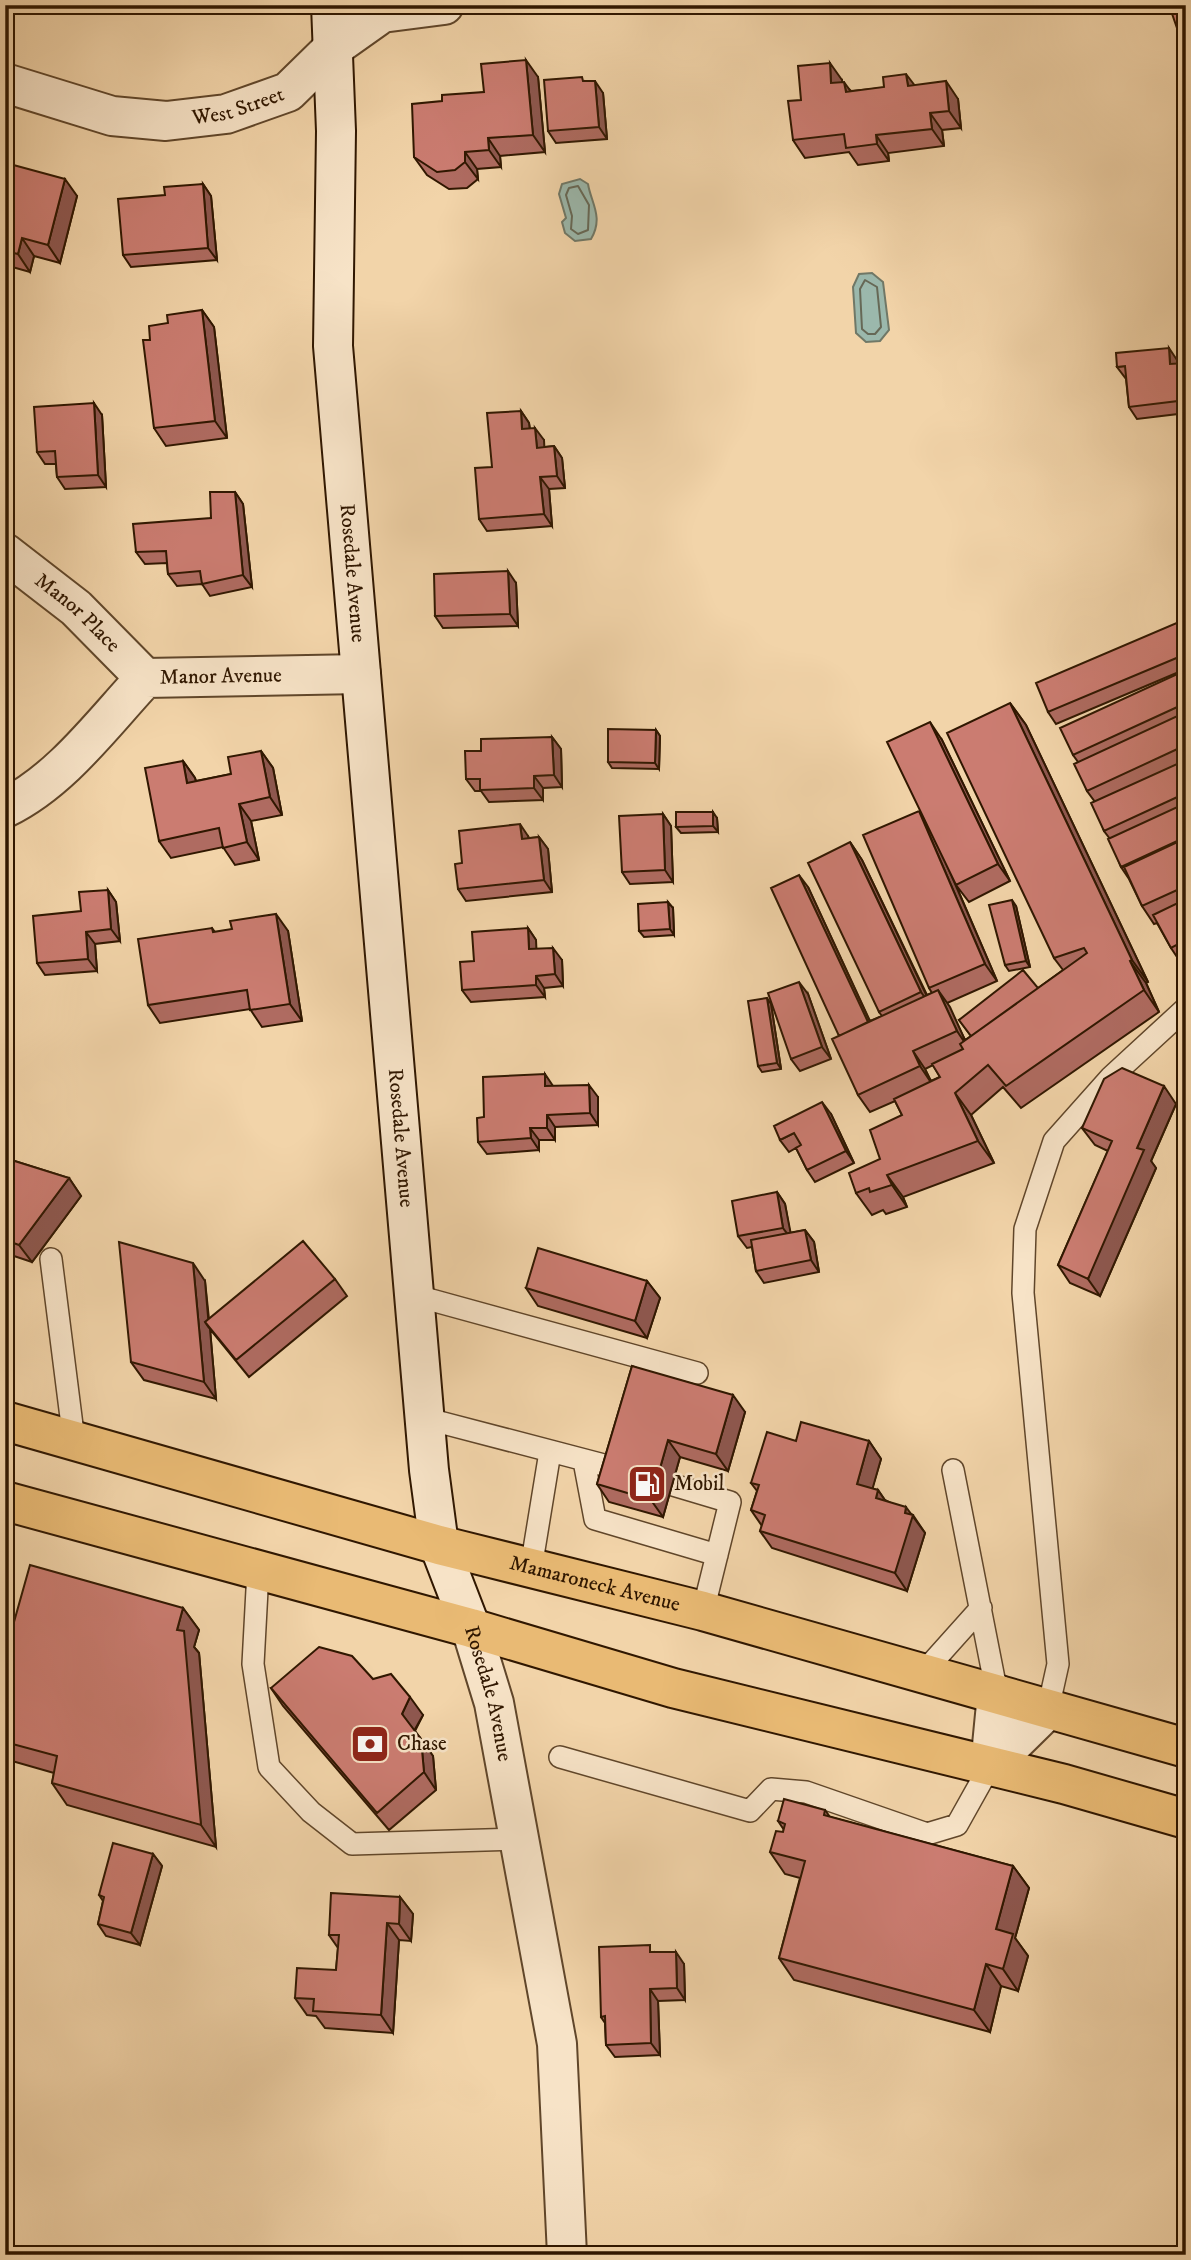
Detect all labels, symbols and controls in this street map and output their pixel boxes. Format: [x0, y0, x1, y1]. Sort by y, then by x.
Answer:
street label: West Street [190, 81, 288, 131]
street label: Rosedale Avenue [334, 503, 371, 644]
street label: Manor Place [29, 568, 126, 658]
street label: Manor Avenue [159, 662, 282, 691]
street label: Rosedale Avenue [382, 1068, 420, 1209]
fuel station icon: Mobil [626, 1463, 668, 1505]
place label: Mobil [674, 1471, 725, 1497]
street label: Mamaroneck Avenue [507, 1550, 683, 1618]
street label: Rosedale Avenue [458, 1623, 518, 1764]
bank icon: Chase [349, 1723, 391, 1765]
place label: Chase [397, 1731, 447, 1757]

